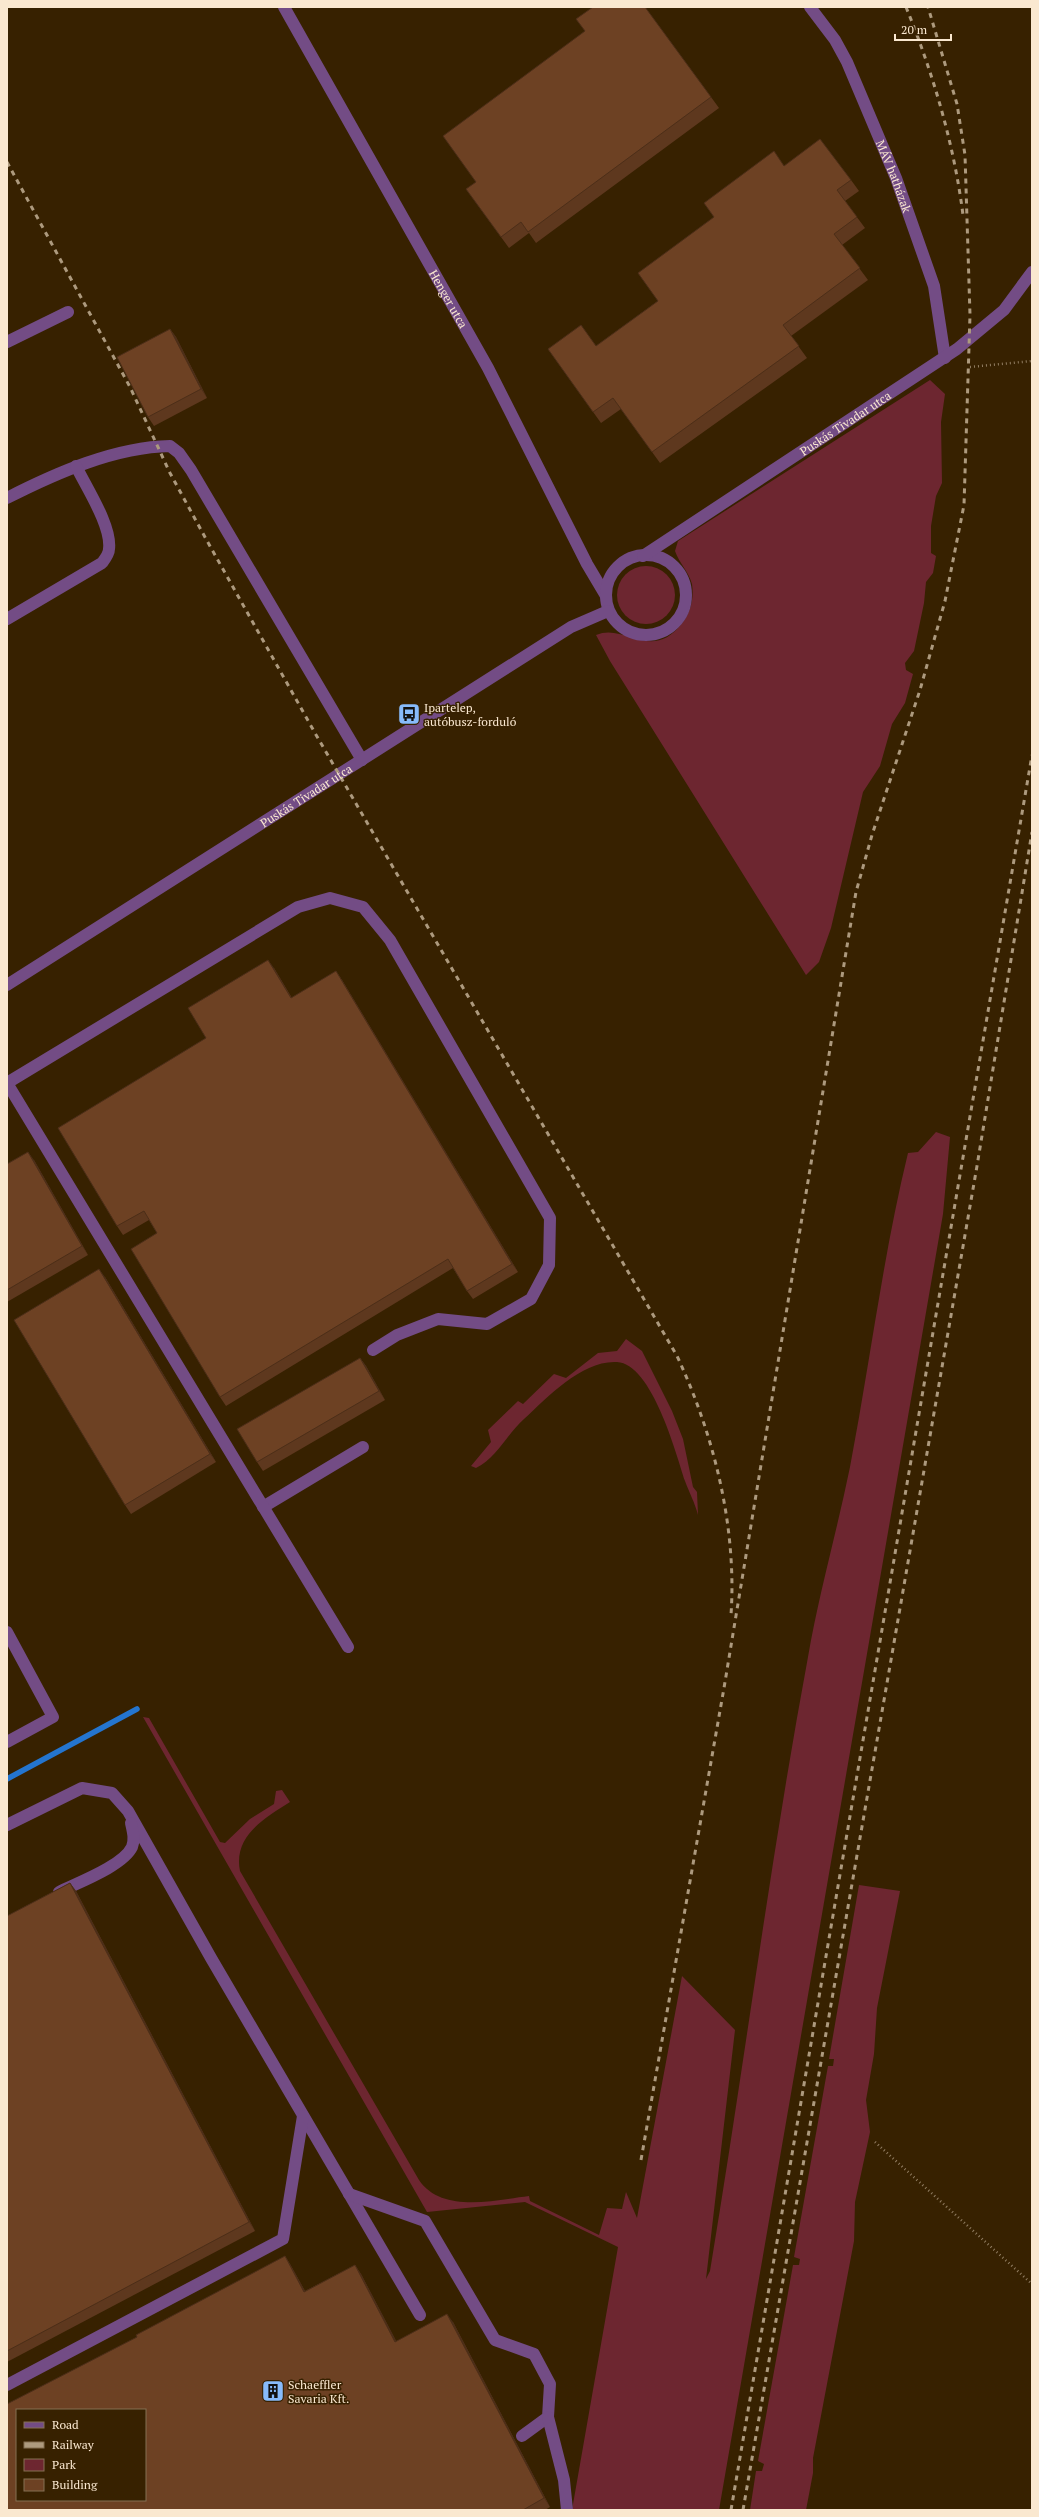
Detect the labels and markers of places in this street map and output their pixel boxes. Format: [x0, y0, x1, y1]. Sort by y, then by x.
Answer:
place label: Ipartelep, autóbusz-forduló [424, 700, 517, 729]
bus stop icon: Ipartelep, autóbusz-forduló [396, 701, 422, 727]
place label: Schaeffler Savaria Kft. [288, 2377, 349, 2406]
building icon: Schaeffler Savaria Kft. [260, 2378, 286, 2404]

